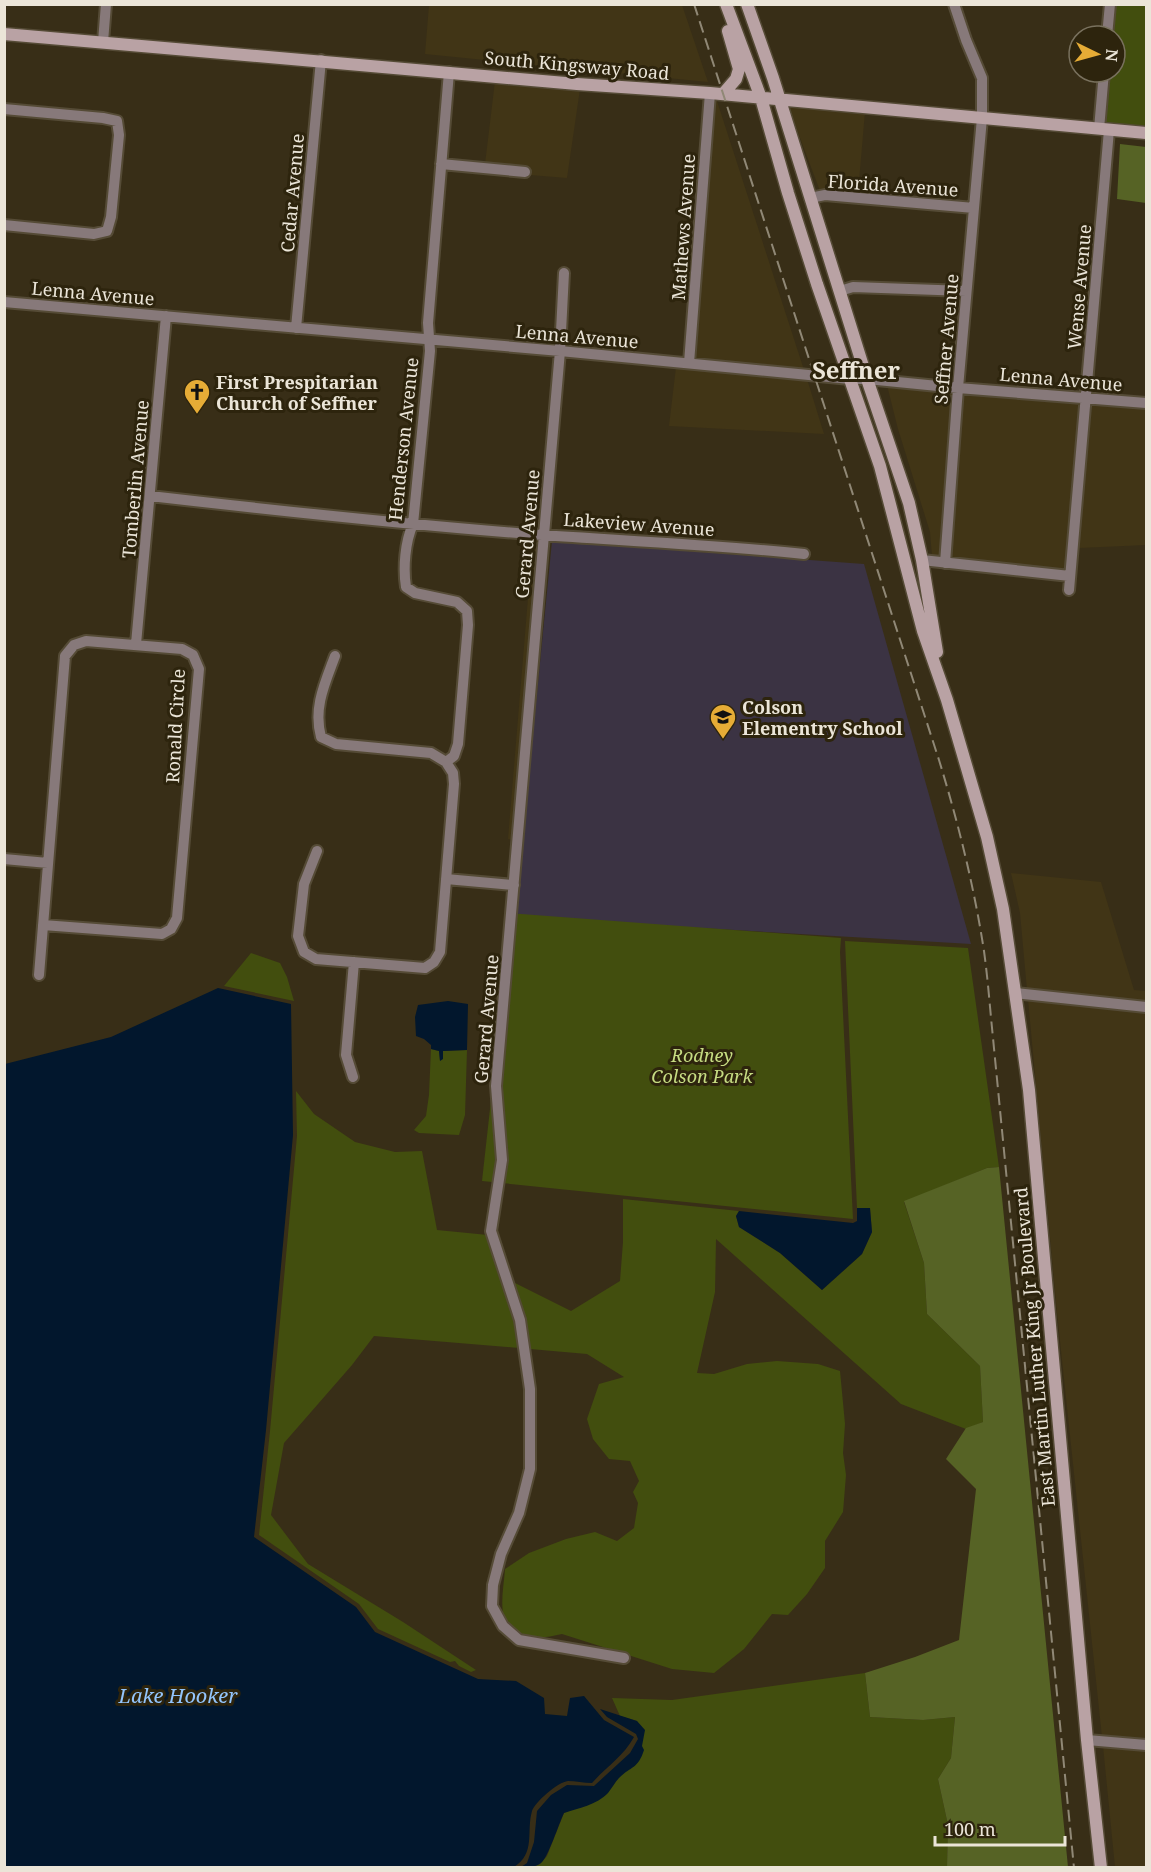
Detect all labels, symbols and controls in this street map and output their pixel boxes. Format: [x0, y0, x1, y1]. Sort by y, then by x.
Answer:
north arrow [1067, 24, 1127, 84]
street label: South Kingsway Road [484, 45, 670, 85]
text: N [1100, 48, 1123, 63]
street label: Cedar Avenue [275, 133, 309, 253]
street label: Mathews Avenue [666, 153, 700, 301]
street label: Florida Avenue [827, 168, 959, 202]
street label: Wense Avenue [1062, 223, 1096, 351]
street label: Seffner Avenue [928, 273, 964, 405]
street label: Lenna Avenue [31, 276, 155, 310]
street label: Lenna Avenue [515, 319, 639, 353]
district label: Seffner [812, 353, 901, 386]
street label: Henderson Avenue [383, 356, 423, 522]
street label: Lenna Avenue [999, 362, 1123, 396]
place label: First Prespitarian Church of Seffner [216, 370, 378, 415]
church icon: First Prespitarian Church of Seffner [182, 377, 212, 415]
street label: Tomberlin Avenue [116, 399, 154, 559]
street label: Gerard Avenue [509, 469, 545, 599]
street label: Lakeview Avenue [563, 507, 715, 541]
street label: Ronald Circle [160, 668, 190, 784]
place label: Colson Elementry School [742, 695, 903, 740]
school or university icon: Colson Elementry School [708, 702, 738, 740]
street label: Gerard Avenue [468, 954, 504, 1084]
park label: Rodney Colson Park [651, 1043, 753, 1088]
street label: East Martin Luther King Jr Boulevard [1008, 1186, 1060, 1508]
water label: Lake Hooker [117, 1682, 238, 1709]
scale bar [935, 1809, 1066, 1847]
text: 100 m [944, 1817, 996, 1841]

